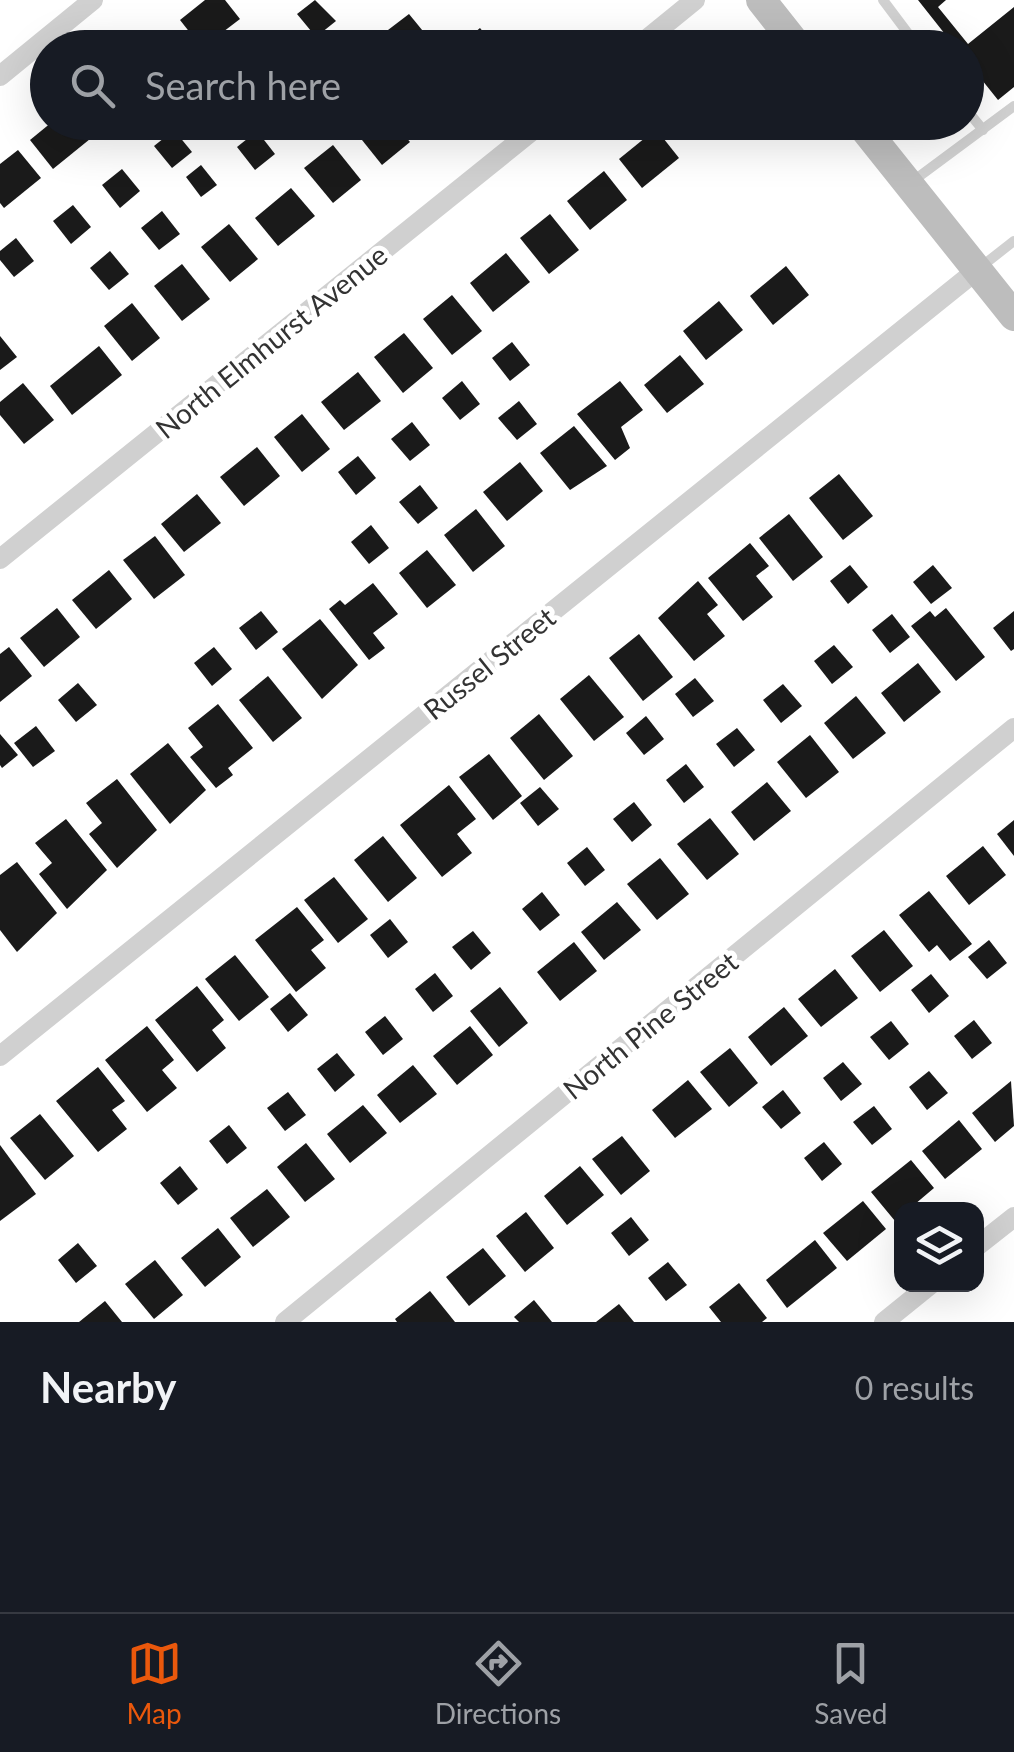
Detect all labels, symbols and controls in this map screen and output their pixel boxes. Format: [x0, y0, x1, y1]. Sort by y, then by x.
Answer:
search box [30, 30, 984, 140]
icon: search [65, 58, 120, 113]
text: Search here [145, 62, 341, 108]
street label: North Elmhurst Avenue [148, 237, 394, 445]
street label: Russel Street [416, 600, 562, 726]
street label: North Pine Street [556, 944, 744, 1106]
map controls [894, 1202, 984, 1292]
button: layers [894, 1202, 984, 1292]
text: Nearby [40, 1362, 177, 1412]
text: 0 results [855, 1368, 974, 1407]
tab: Map [127, 1636, 182, 1730]
tab: Directions [435, 1636, 561, 1730]
tab: Saved [814, 1636, 887, 1730]

